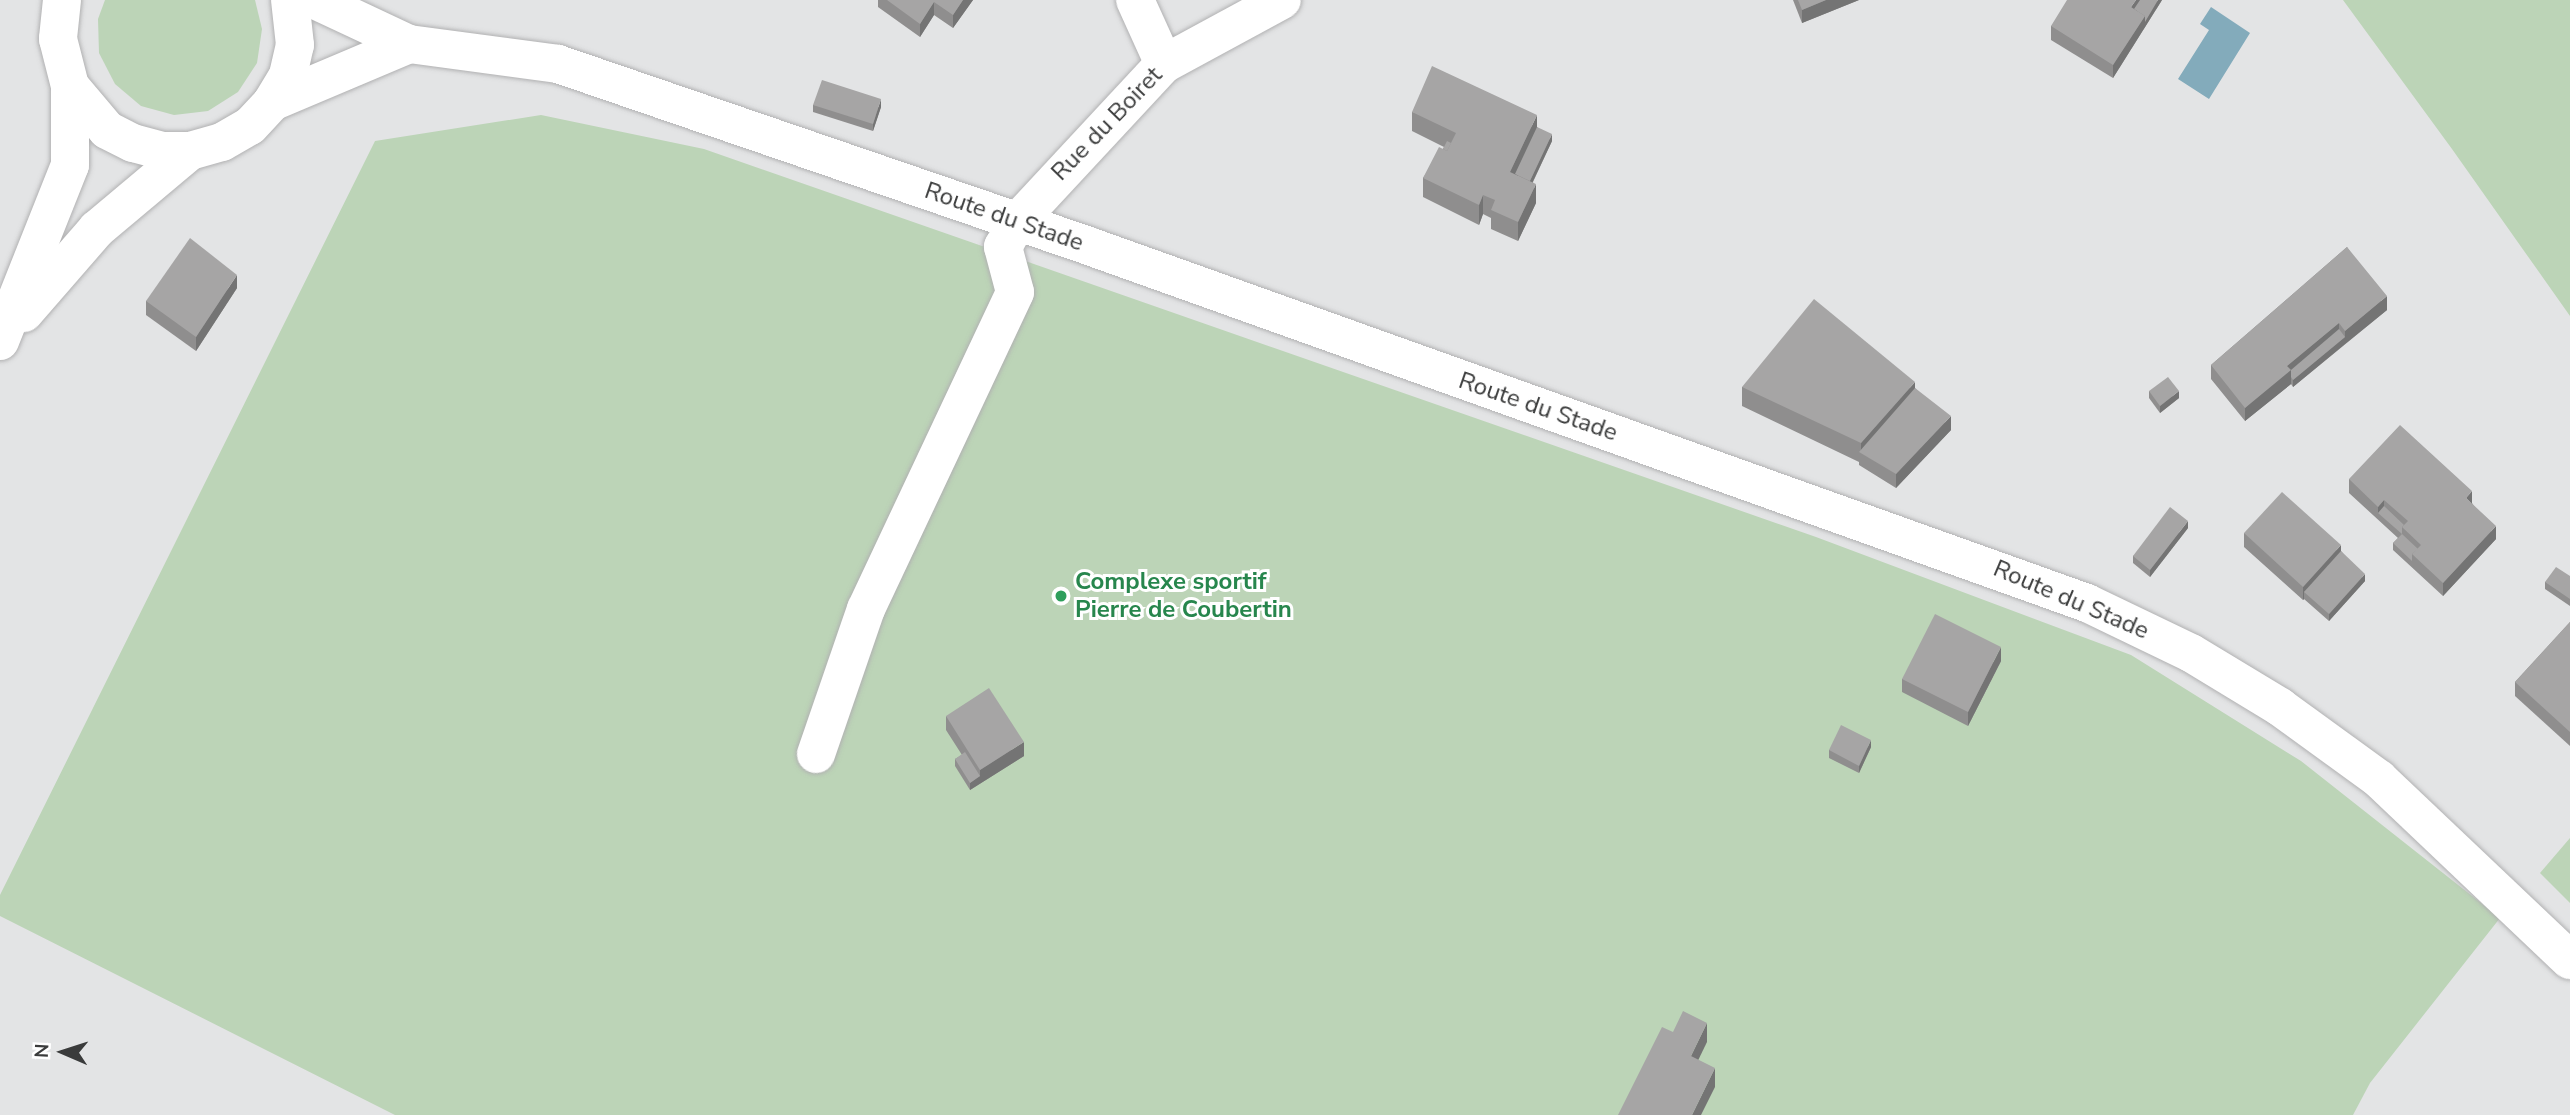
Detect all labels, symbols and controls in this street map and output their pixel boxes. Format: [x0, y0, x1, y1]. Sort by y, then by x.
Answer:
street label: Rue du Boiret [1046, 61, 1168, 187]
street label: Route du Stade [921, 176, 1087, 258]
street label: Route du Stade [1455, 366, 1621, 448]
street label: Route du Stade [1989, 554, 2153, 646]
place label: Complexe sportif Pierre de Coubertin [1075, 568, 1292, 624]
marker: Complexe sportif Pierre de Coubertin [1053, 588, 1069, 604]
north arrow [28, 1017, 98, 1087]
text: N [29, 1043, 55, 1059]

